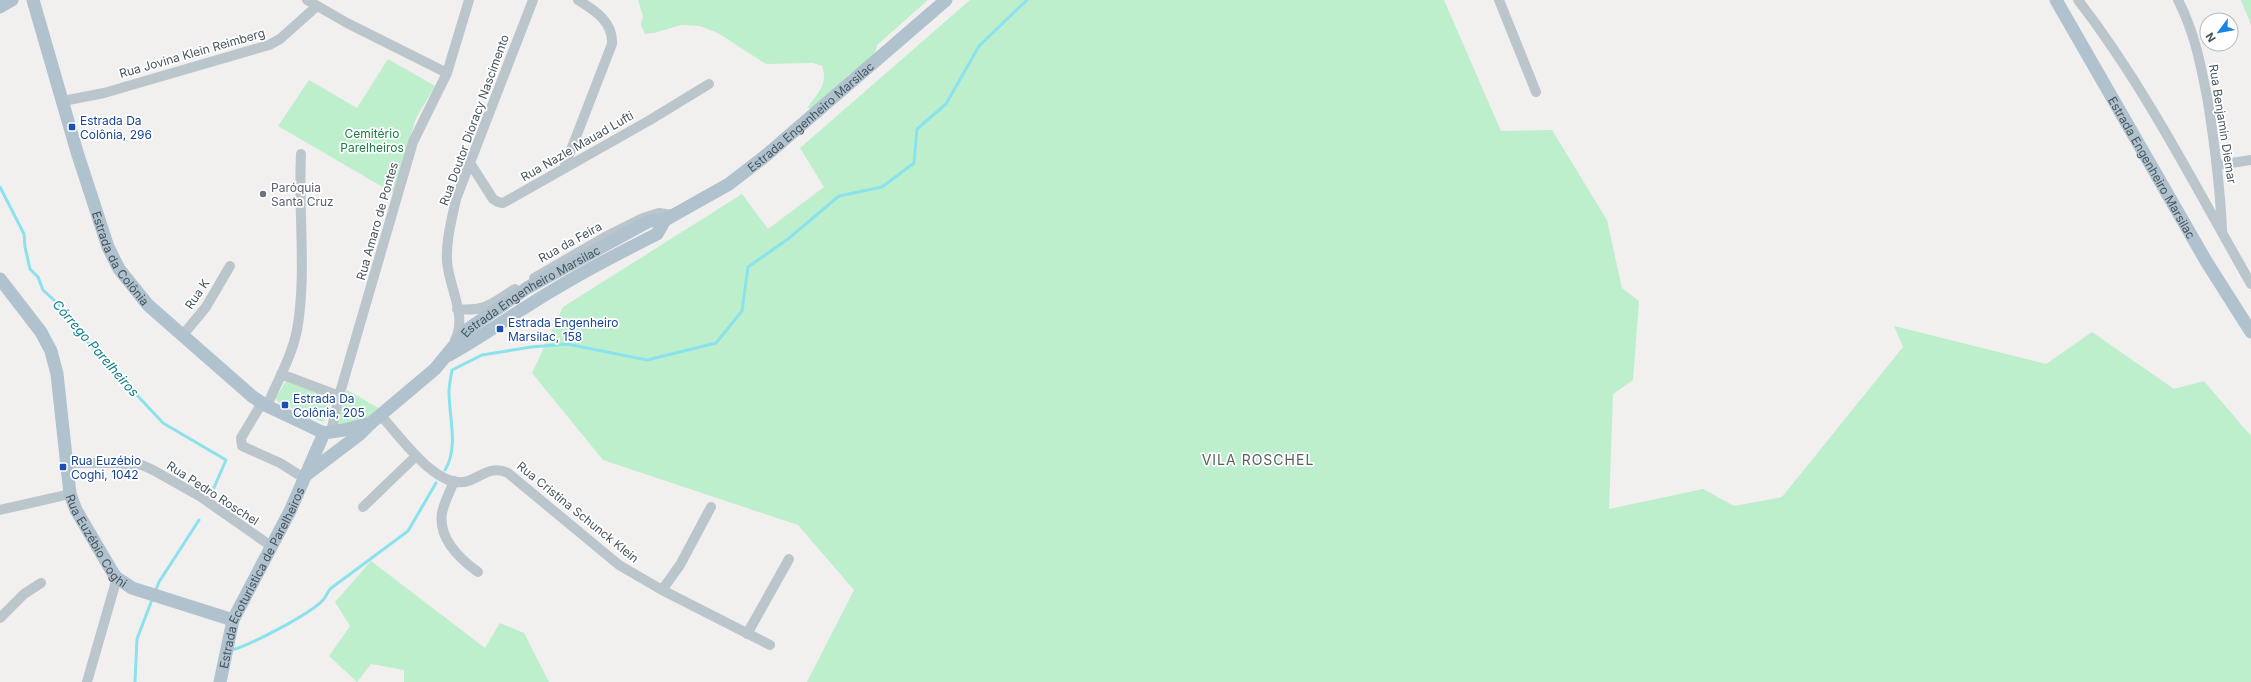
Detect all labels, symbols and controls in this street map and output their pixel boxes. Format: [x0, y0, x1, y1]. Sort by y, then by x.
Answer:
north arrow [2199, 12, 2239, 52]
street label: Rua Jovina Klein Reimberg [117, 25, 267, 81]
text: N [2202, 30, 2219, 45]
street label: Rua Doutor Dioracy Nascimento [436, 32, 512, 208]
street label: Estrada Engenheiro Marsilac [744, 58, 877, 175]
street label: Rua Benjamin Diemar [2206, 63, 2240, 185]
street label: Estrada Engenheiro Marsilac [2105, 93, 2199, 241]
street label: Rua Nazle Mauad Lufti [518, 108, 636, 184]
place label: Estrada Da Colônia, 296 [80, 113, 152, 142]
marker: Estrada Da Colônia, 296 [67, 122, 77, 132]
park label: Cemitério Parelheiros [340, 126, 404, 155]
street label: Rua Amaro de Pontes [353, 160, 401, 282]
place label: Paróquia Santa Cruz [271, 180, 334, 209]
marker: Paróquia Santa Cruz [258, 189, 268, 199]
street label: Estrada da Colônia [89, 209, 153, 308]
street label: Rua da Feira [536, 218, 604, 266]
street label: Estrada Engenheiro Marsilac [457, 242, 603, 340]
street label: Rua K [182, 276, 212, 312]
water label: Córrego Parelheiros [50, 296, 143, 400]
place label: Estrada Engenheiro Marsilac, 158 [508, 315, 618, 344]
marker: Estrada Engenheiro Marsilac, 158 [495, 324, 505, 334]
place label: Estrada Da Colônia, 205 [293, 391, 365, 420]
marker: Estrada Da Colônia, 205 [280, 400, 290, 410]
district label: VILA ROSCHEL [1202, 451, 1314, 468]
place label: Rua Euzébio Coghi, 1042 [71, 453, 141, 482]
street label: Rua Pedro Roschel [164, 458, 262, 528]
street label: Rua Cristina Schunck Klein [514, 458, 642, 566]
marker: Rua Euzébio Coghi, 1042 [58, 462, 68, 472]
street label: Estrada Ecoturistica de Parelheiros [216, 485, 307, 670]
street label: Rua Euzébio Coghi [63, 492, 130, 590]

